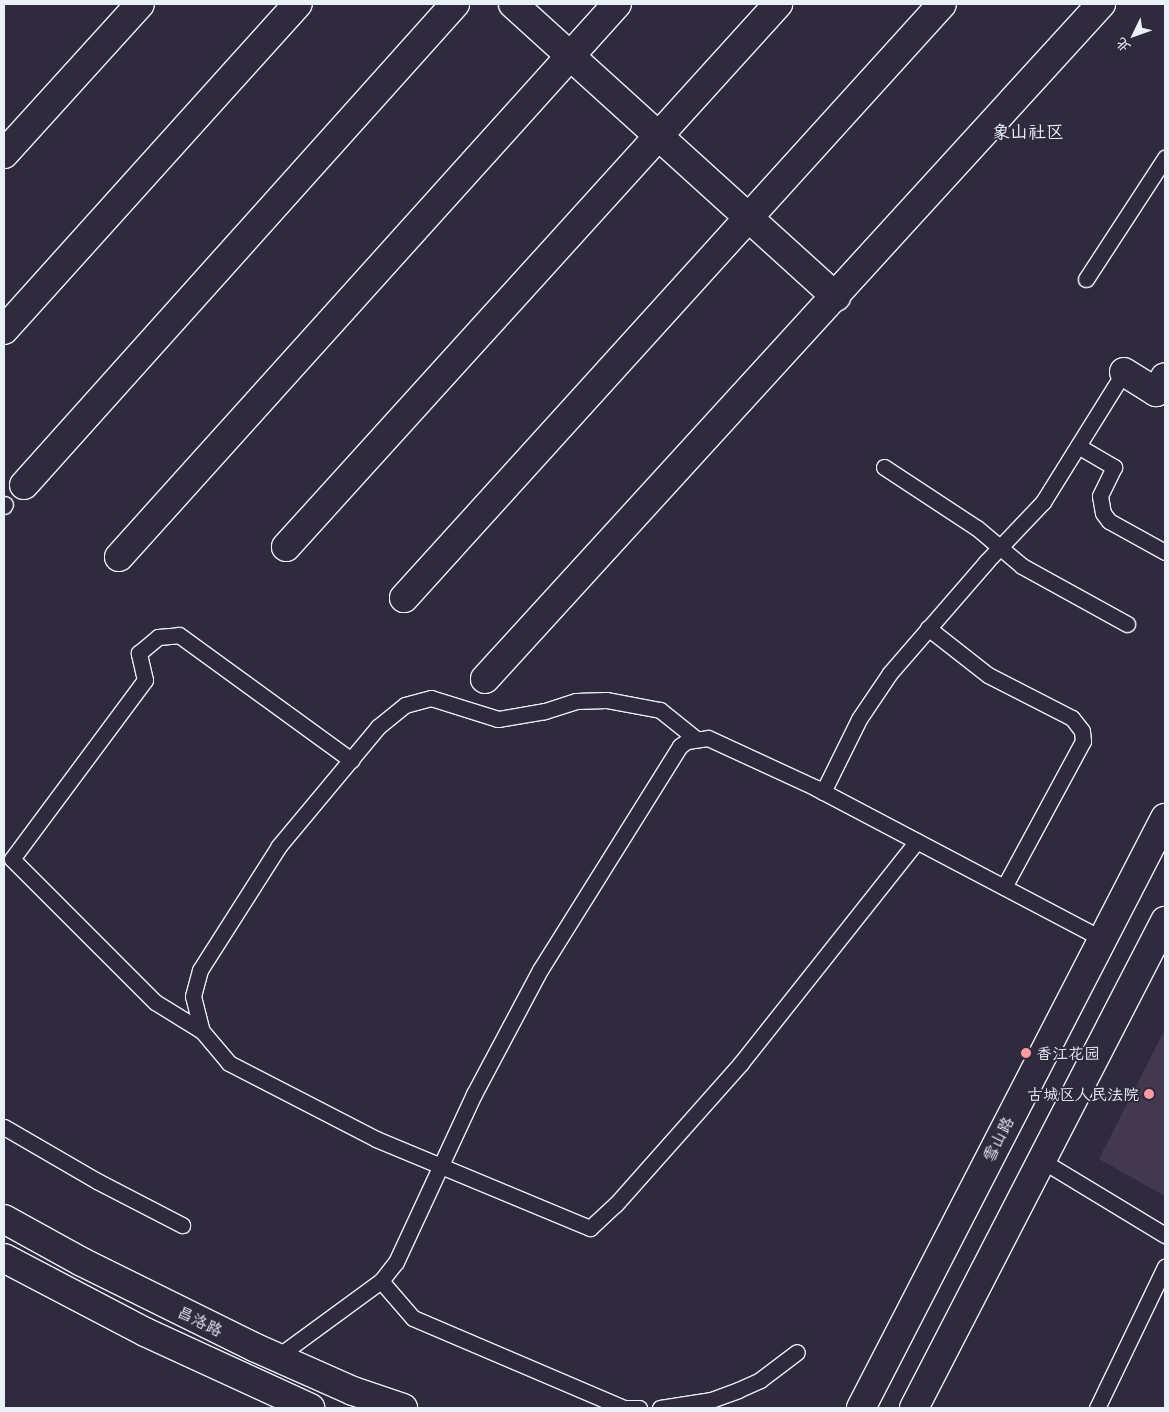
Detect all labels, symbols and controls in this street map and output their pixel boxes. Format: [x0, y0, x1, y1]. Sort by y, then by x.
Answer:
north arrow [1109, 10, 1159, 60]
text: 北 [1111, 34, 1134, 57]
district label: 象山社区 [992, 120, 1064, 142]
place label: 香江花园 [1036, 1043, 1100, 1063]
marker: 香江花园 [1020, 1047, 1032, 1059]
place label: 古城区人民法院 [1027, 1084, 1139, 1104]
marker: 古城区人民法院 [1143, 1088, 1155, 1100]
street label: 雪山路 [979, 1113, 1017, 1165]
street label: 昌洛路 [174, 1302, 226, 1340]

